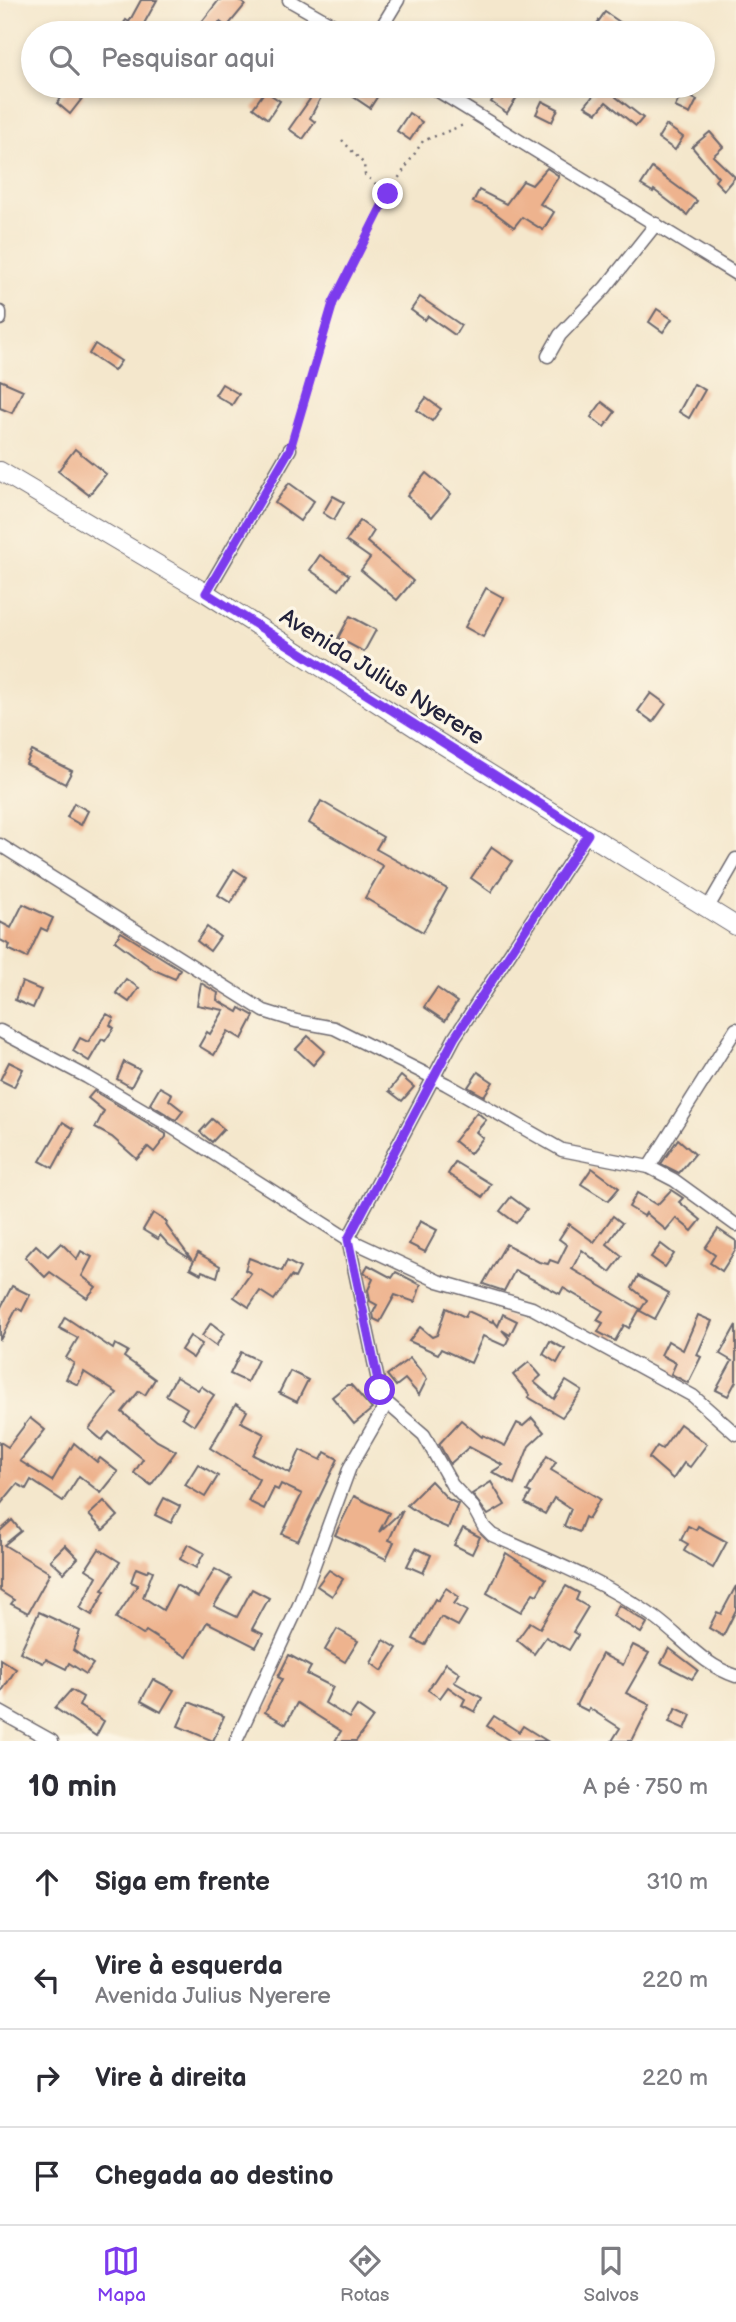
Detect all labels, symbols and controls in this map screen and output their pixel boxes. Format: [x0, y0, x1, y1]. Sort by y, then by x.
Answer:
search box [21, 21, 715, 98]
icon: search [45, 41, 83, 79]
text: Pesquisar aqui [101, 44, 275, 75]
route end [372, 178, 403, 209]
street label: Avenida Julius Nyerere [275, 603, 489, 751]
route start [364, 1374, 395, 1405]
text: 10 min [28, 1769, 117, 1805]
text: A pé · 750 m [583, 1773, 708, 1801]
icon: ahead [28, 1863, 66, 1901]
text: Siga em frente [95, 1867, 270, 1898]
text: 310 m [646, 1868, 708, 1896]
text: Vire à esquerda [95, 1951, 283, 1982]
icon: left [28, 1961, 66, 1999]
text: 220 m [642, 1966, 708, 1994]
text: Avenida Julius Nyerere [95, 1982, 331, 2010]
icon: right [28, 2059, 66, 2097]
text: Vire à direita [95, 2063, 247, 2094]
text: 220 m [642, 2064, 708, 2092]
icon: arrive [28, 2157, 66, 2195]
text: Chegada ao destino [95, 2161, 333, 2192]
tab: Mapa [97, 2242, 146, 2307]
tab: Rotas [340, 2242, 389, 2307]
tab: Salvos [583, 2242, 639, 2307]

